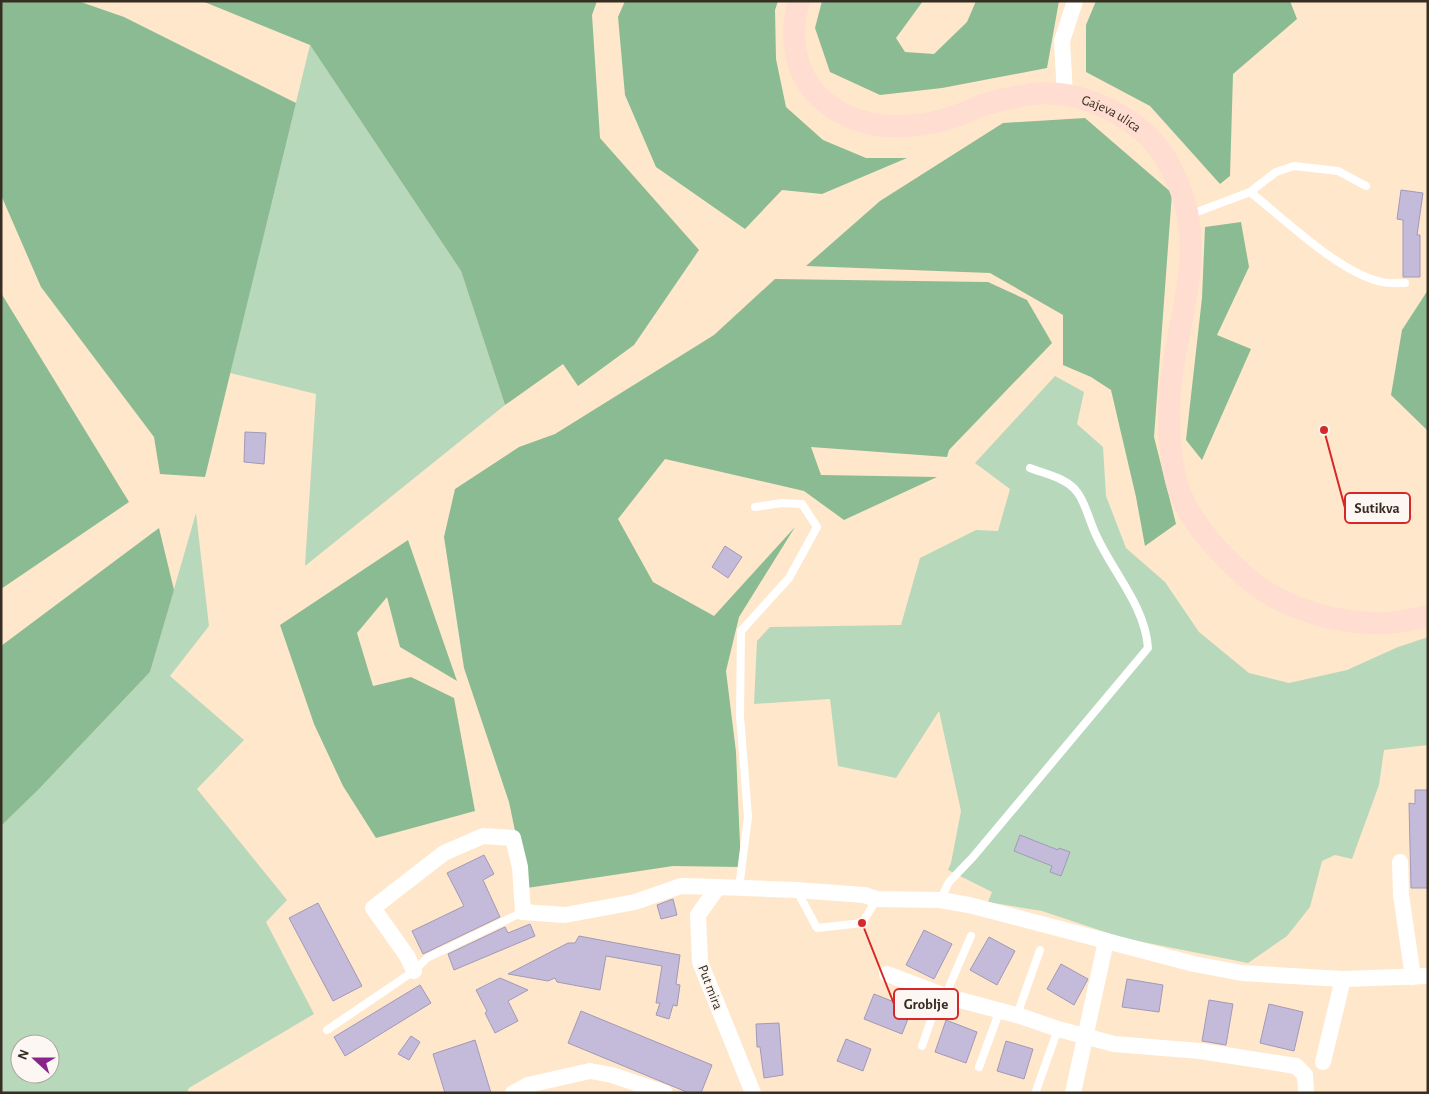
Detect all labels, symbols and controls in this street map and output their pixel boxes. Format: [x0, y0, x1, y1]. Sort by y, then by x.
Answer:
street label: Gajeva ulica [1080, 93, 1144, 135]
callout: Sutikva [1345, 493, 1410, 523]
text: Sutikva [1354, 501, 1400, 516]
street label: Put mira [695, 963, 725, 1012]
callout: Groblje [894, 989, 958, 1019]
text: Groblje [904, 997, 948, 1012]
north arrow [10, 1034, 60, 1084]
text: N [16, 1048, 32, 1062]

